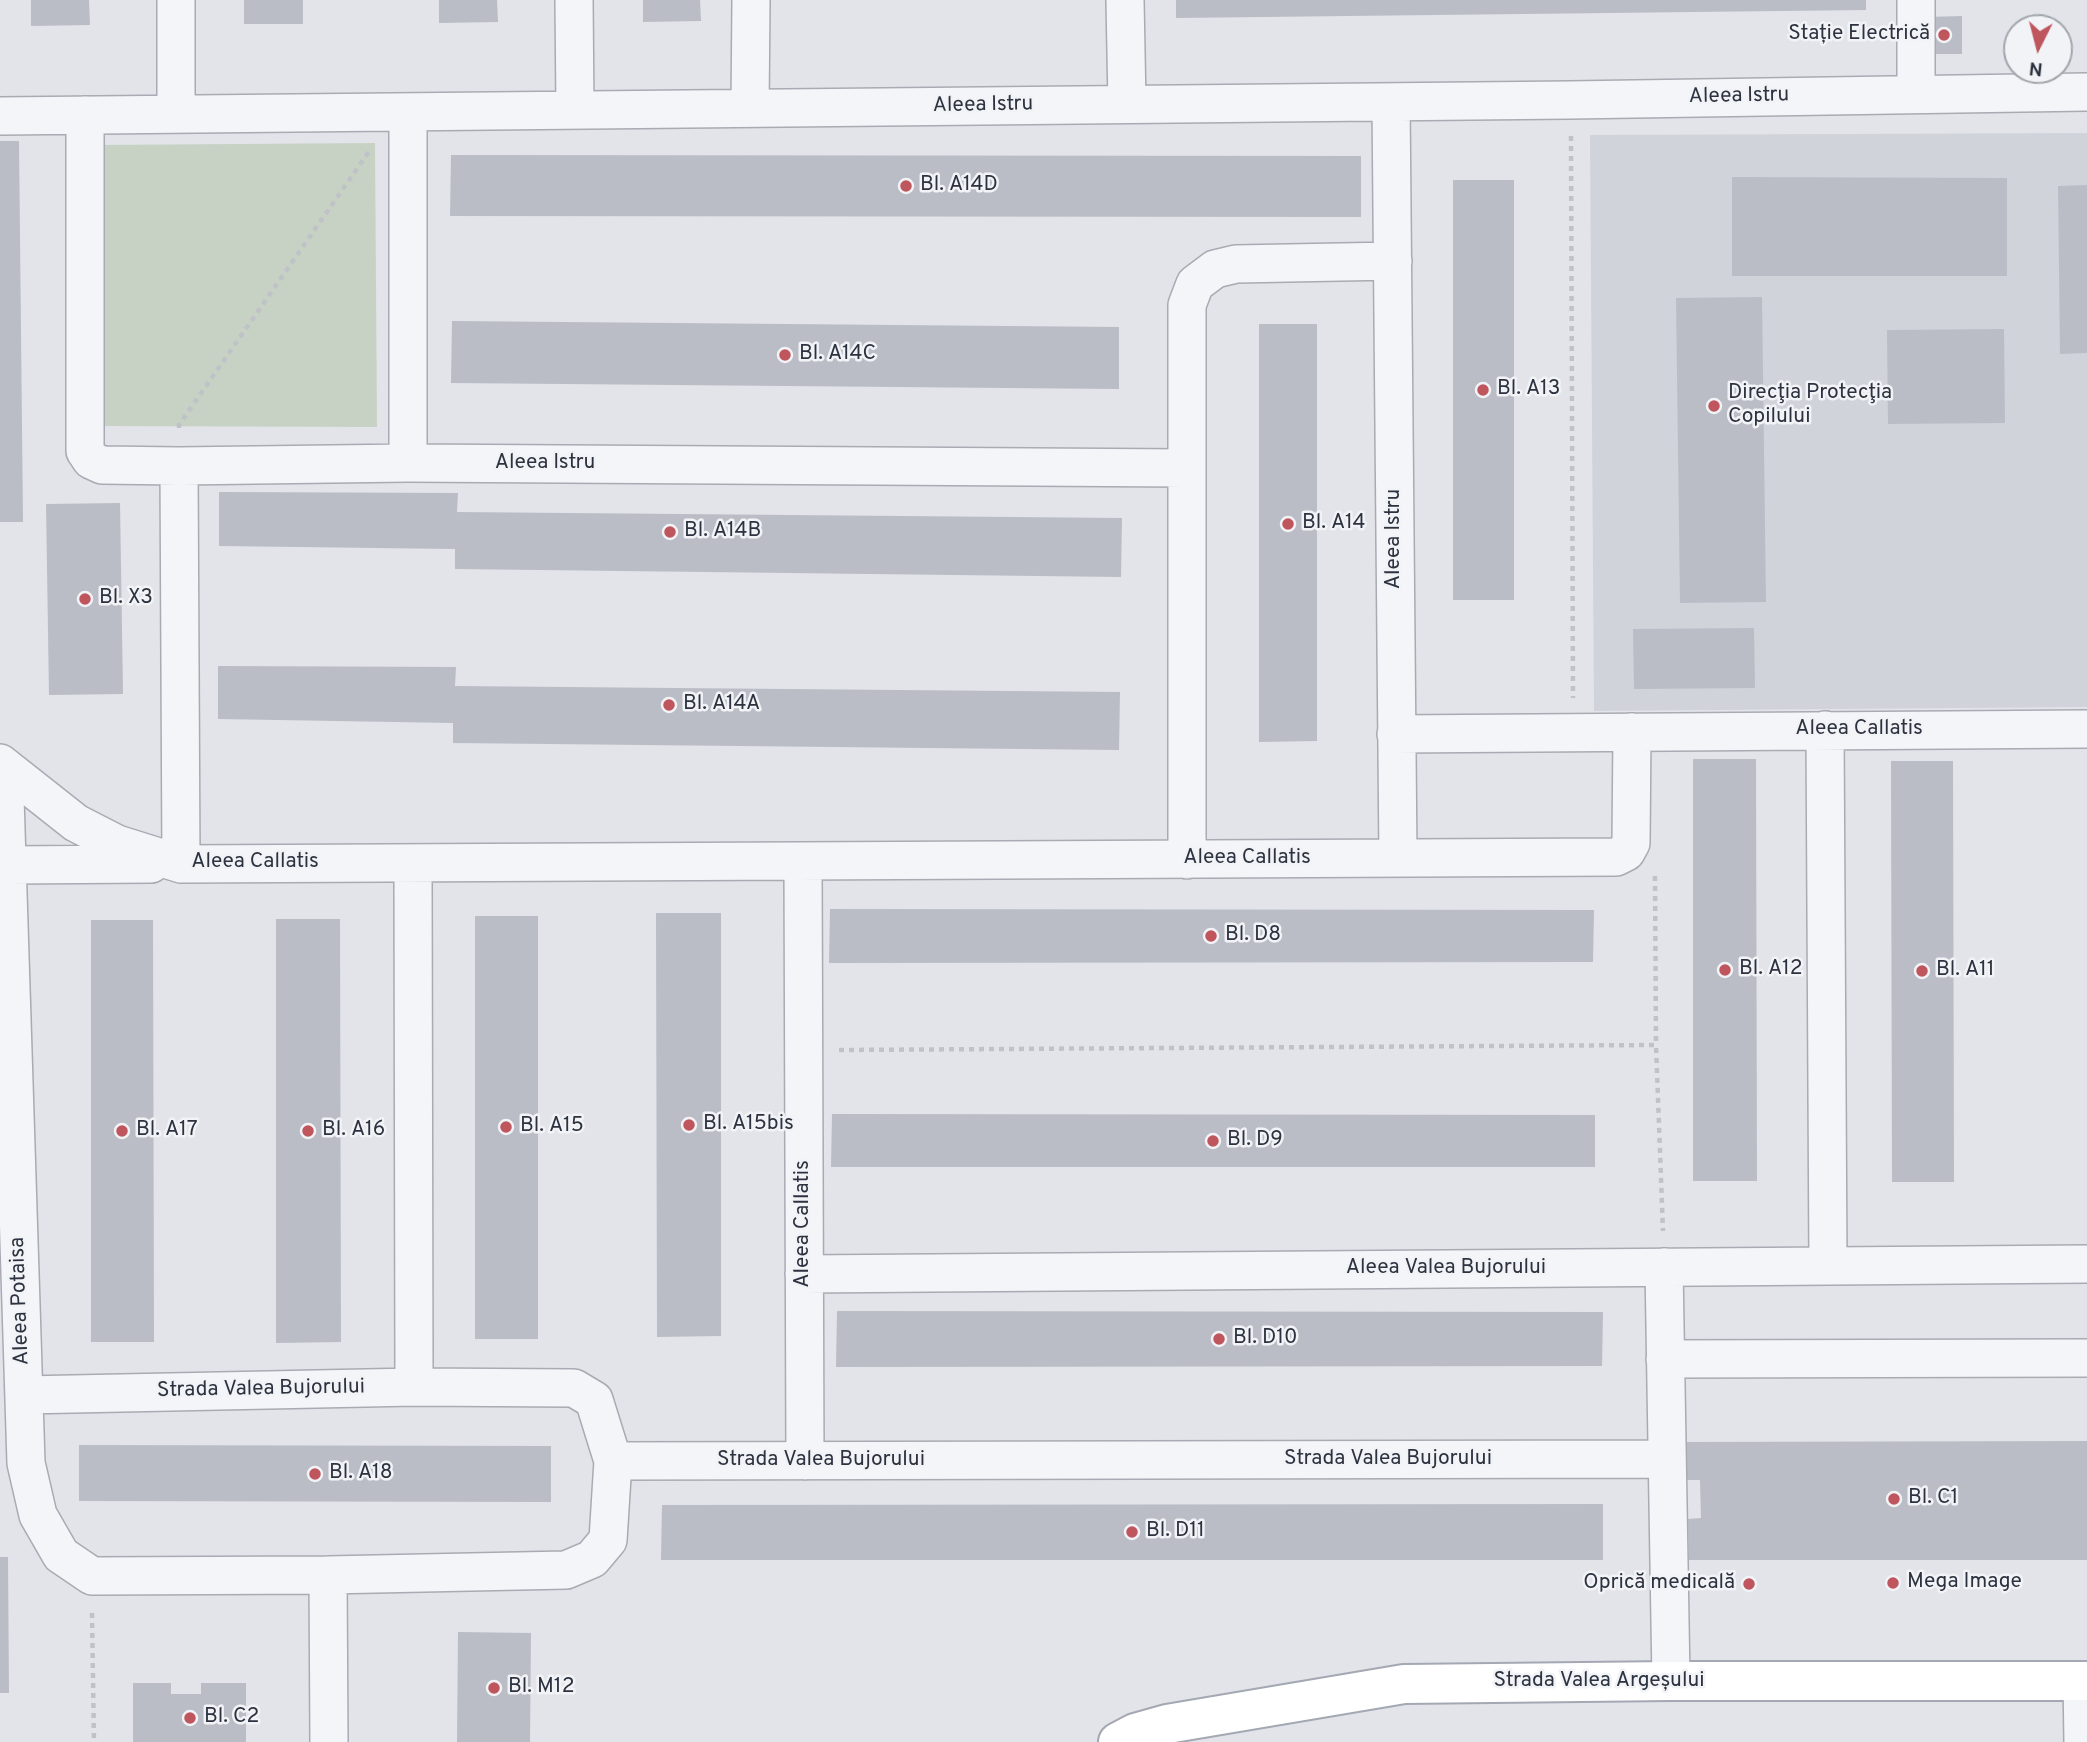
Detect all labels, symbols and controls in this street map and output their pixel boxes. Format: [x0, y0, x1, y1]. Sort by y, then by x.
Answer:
north arrow [2003, 14, 2073, 84]
place label: Stație Electrică [1788, 22, 1930, 48]
marker: Stație Electrică [1936, 27, 1952, 43]
text: N [2028, 55, 2044, 81]
street label: Aleea Istru [1688, 84, 1790, 110]
street label: Aleea Istru [932, 93, 1034, 119]
place label: Bl. A14D [920, 173, 998, 199]
marker: Bl. A14D [898, 178, 914, 194]
place label: Bl. A14C [799, 342, 876, 368]
marker: Bl. A14C [777, 347, 793, 363]
place label: Bl. A13 [1497, 377, 1560, 403]
place label: Direcţia Protecţia Copilului [1728, 381, 1892, 431]
marker: Bl. A13 [1475, 382, 1491, 398]
marker: Direcţia Protecţia Copilului [1706, 398, 1722, 414]
street label: Aleea Istru [495, 451, 595, 477]
street label: Aleea Istru [1382, 489, 1408, 589]
place label: Bl. A14 [1302, 511, 1365, 537]
marker: Bl. A14 [1280, 516, 1296, 532]
place label: Bl. A14B [684, 519, 761, 545]
marker: Bl. A14B [662, 524, 678, 540]
place label: Bl. X3 [99, 586, 153, 612]
marker: Bl. X3 [77, 591, 93, 607]
place label: Bl. A14A [683, 692, 760, 718]
marker: Bl. A14A [661, 697, 677, 713]
street label: Aleea Callatis [1795, 717, 1923, 743]
street label: Aleea Callatis [1183, 846, 1311, 872]
street label: Aleea Callatis [191, 850, 319, 876]
place label: Bl. D8 [1225, 923, 1281, 949]
marker: Bl. D8 [1203, 928, 1219, 944]
place label: Bl. A12 [1739, 957, 1803, 983]
place label: Bl. A11 [1936, 958, 1995, 984]
marker: Bl. A12 [1717, 962, 1733, 978]
marker: Bl. A11 [1914, 963, 1930, 979]
place label: Bl. A15bis [703, 1112, 794, 1138]
place label: Bl. A15 [520, 1114, 584, 1140]
marker: Bl. A15bis [681, 1117, 697, 1133]
place label: Bl. A17 [136, 1118, 198, 1144]
place label: Bl. A16 [322, 1118, 385, 1144]
marker: Bl. A15 [498, 1119, 514, 1135]
marker: Bl. A17 [114, 1123, 130, 1139]
marker: Bl. A16 [300, 1123, 316, 1139]
place label: Bl. D9 [1227, 1128, 1283, 1154]
marker: Bl. D9 [1205, 1133, 1221, 1149]
street label: Aleea Callatis [791, 1160, 817, 1288]
street label: Aleea Potaisa [6, 1236, 36, 1366]
street label: Aleea Valea Bujorului [1346, 1256, 1546, 1282]
place label: Bl. D10 [1233, 1326, 1298, 1352]
marker: Bl. D10 [1211, 1331, 1227, 1347]
street label: Strada Valea Bujorului [157, 1376, 365, 1404]
street label: Strada Valea Bujorului [1284, 1447, 1492, 1473]
street label: Strada Valea Bujorului [717, 1448, 925, 1474]
place label: Bl. A18 [329, 1461, 393, 1487]
marker: Bl. A18 [307, 1466, 323, 1482]
place label: Bl. C1 [1908, 1486, 1958, 1512]
marker: Bl. C1 [1886, 1491, 1902, 1507]
place label: Bl. D11 [1146, 1519, 1205, 1545]
marker: Bl. D11 [1124, 1524, 1140, 1540]
place label: Mega Image [1907, 1570, 2022, 1596]
place label: Oprică medicală [1583, 1571, 1735, 1597]
marker: Mega Image [1885, 1575, 1901, 1591]
marker: Oprică medicală [1741, 1576, 1757, 1592]
street label: Strada Valea Argeșului [1493, 1669, 1705, 1695]
place label: Bl. M12 [508, 1675, 575, 1701]
marker: Bl. M12 [486, 1680, 502, 1696]
place label: Bl. C2 [204, 1705, 259, 1731]
marker: Bl. C2 [182, 1710, 198, 1726]

